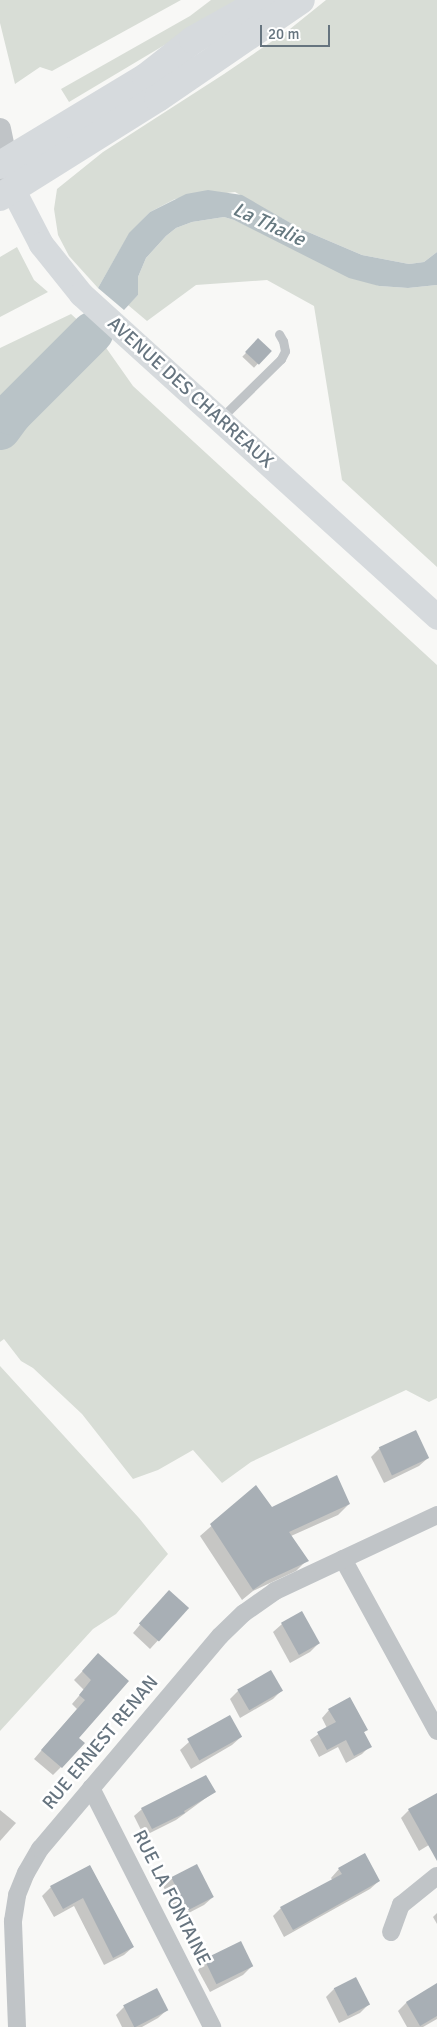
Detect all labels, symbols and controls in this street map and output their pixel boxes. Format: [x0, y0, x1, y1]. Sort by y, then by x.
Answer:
scale bar [262, 15, 332, 47]
text: 20 m [268, 25, 299, 43]
water label: La Thalie [229, 197, 309, 251]
street label: AVENUE DES CHARREAUX [102, 313, 278, 473]
street label: RUE ERNEST RENAN [38, 1671, 164, 1815]
street label: RUE LA FONTAINE [127, 1827, 215, 1969]

